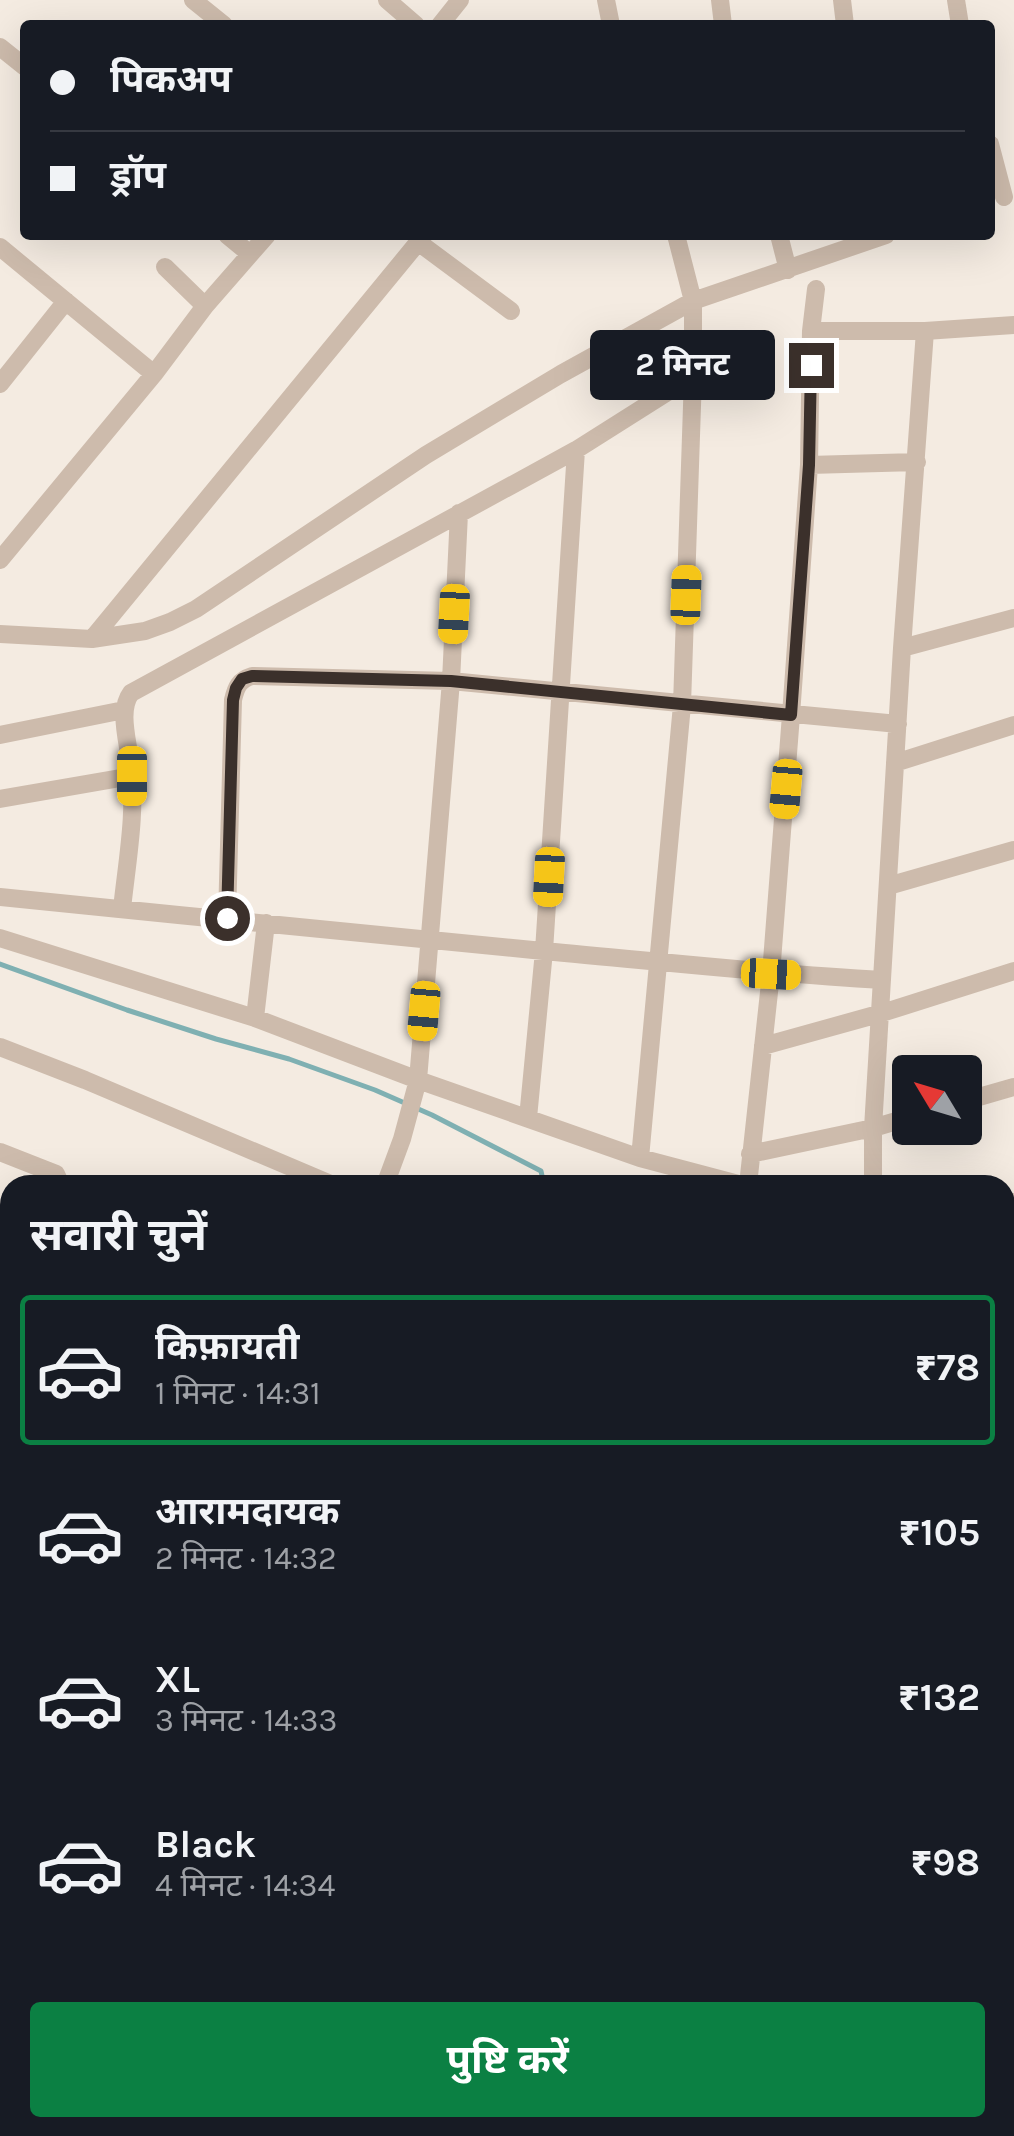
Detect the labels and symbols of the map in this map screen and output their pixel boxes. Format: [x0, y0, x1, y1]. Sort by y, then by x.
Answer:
callout: 2 मिनट [591, 330, 776, 400]
route end [789, 343, 834, 388]
car [670, 564, 702, 626]
car [437, 583, 471, 645]
car [117, 746, 147, 806]
car [768, 758, 804, 820]
car [532, 846, 566, 908]
route start [205, 896, 250, 941]
car [740, 957, 802, 991]
car [406, 980, 442, 1042]
north arrow [892, 1055, 982, 1145]

